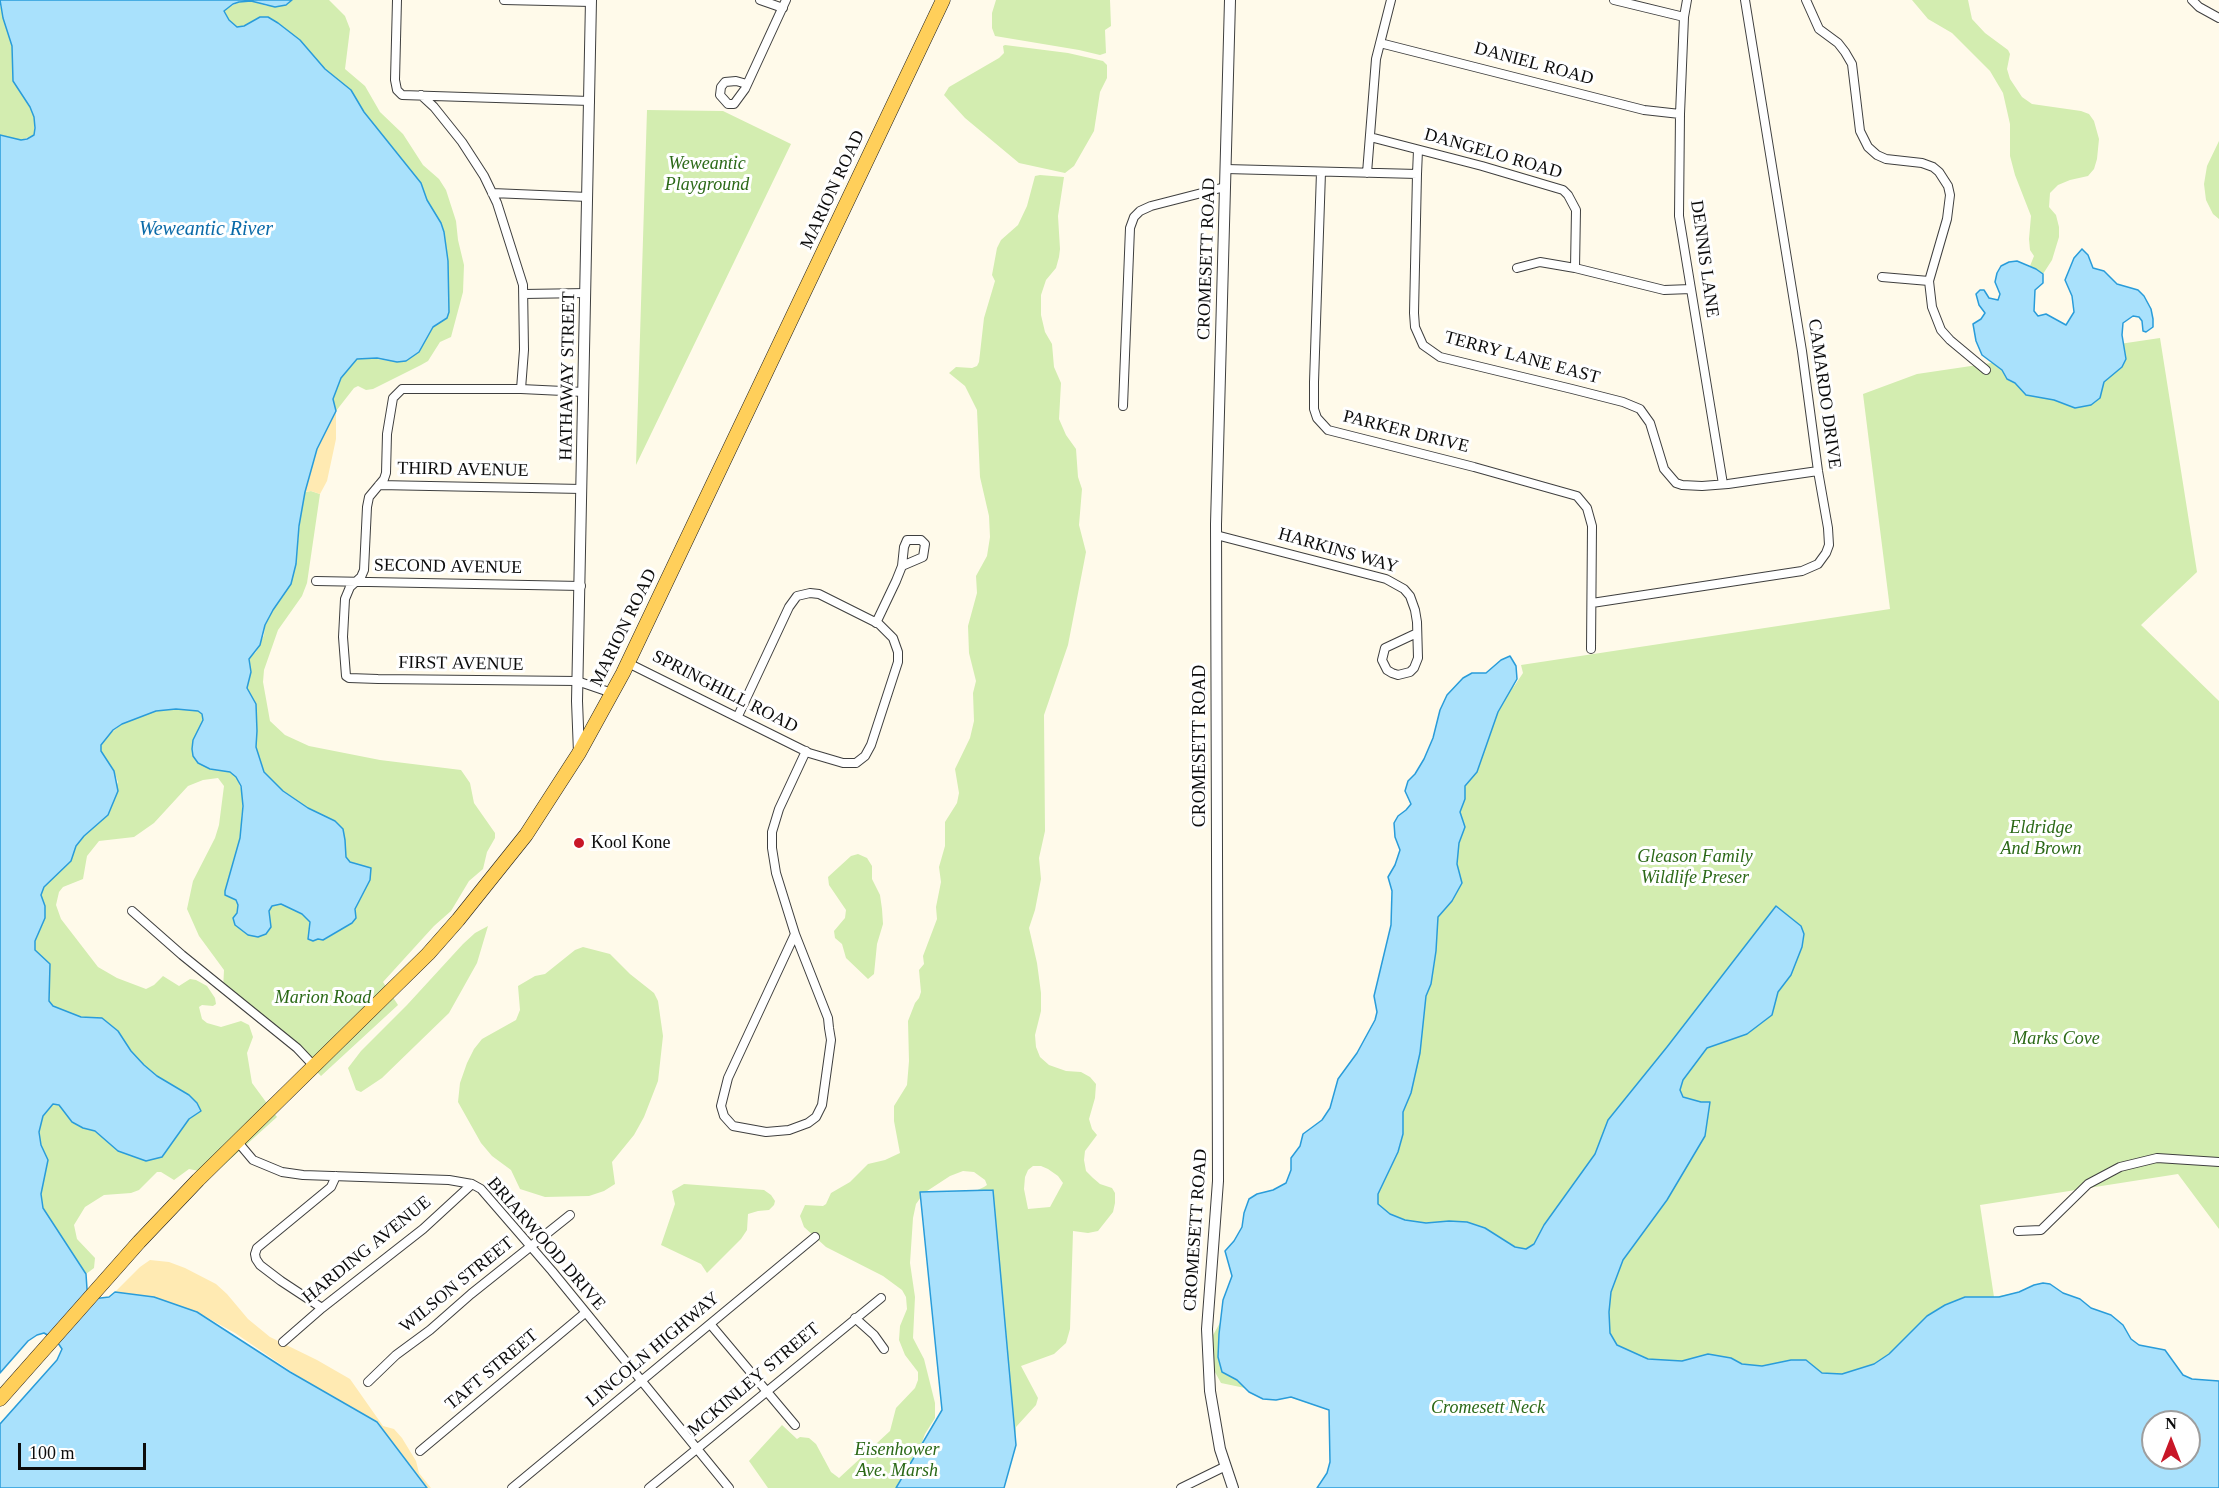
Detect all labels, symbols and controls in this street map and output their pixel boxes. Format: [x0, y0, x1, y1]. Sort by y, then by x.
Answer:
street label: DANIEL ROAD [1472, 38, 1596, 90]
street label: DANGELO ROAD [1422, 124, 1564, 184]
street label: MARION ROAD [796, 127, 870, 253]
park label: Weweantic Playground [665, 153, 749, 195]
street label: CROMESETT ROAD [1193, 177, 1221, 341]
street label: DENNIS LANE [1685, 199, 1723, 319]
water label: Weweantic River [139, 218, 273, 242]
street label: HATHAWAY STREET [556, 291, 580, 461]
street label: CAMARDO DRIVE [1803, 317, 1845, 471]
street label: TERRY LANE EAST [1442, 327, 1602, 389]
street label: PARKER DRIVE [1341, 406, 1471, 458]
street label: THIRD AVENUE [397, 458, 529, 482]
street label: HARKINS WAY [1275, 524, 1401, 578]
street label: SECOND AVENUE [374, 555, 522, 579]
street label: MARION ROAD [586, 566, 662, 690]
street label: SPRINGHILL ROAD [649, 646, 801, 738]
street label: FIRST AVENUE [398, 652, 524, 676]
street label: CROMESETT ROAD [1189, 665, 1211, 827]
park label: Eldridge And Brown [2001, 817, 2081, 860]
place label: Kool Kone [591, 832, 670, 854]
marker: Kool Kone [572, 836, 586, 850]
park label: Gleason Family Wildlife Preser [1637, 846, 1753, 888]
park label: Marion Road [275, 987, 371, 1009]
park label: Marks Cove [2012, 1028, 2100, 1050]
street label: CROMESETT ROAD [1180, 1148, 1212, 1312]
street label: BRIARWOOD DRIVE [482, 1173, 610, 1315]
street label: HARDING AVENUE [298, 1192, 436, 1308]
street label: WILSON STREET [396, 1232, 518, 1338]
street label: LINCOLN HIGHWAY [582, 1288, 724, 1412]
street label: MCKINLEY STREET [684, 1319, 824, 1441]
street label: TAFT STREET [441, 1325, 543, 1415]
park label: Cromesett Neck [1431, 1397, 1545, 1419]
north arrow [2141, 1410, 2201, 1470]
text: N [2165, 1415, 2177, 1432]
scale bar [21, 1431, 148, 1469]
park label: Eisenhower Ave. Marsh [855, 1439, 939, 1482]
text: 100 m [29, 1443, 75, 1463]

